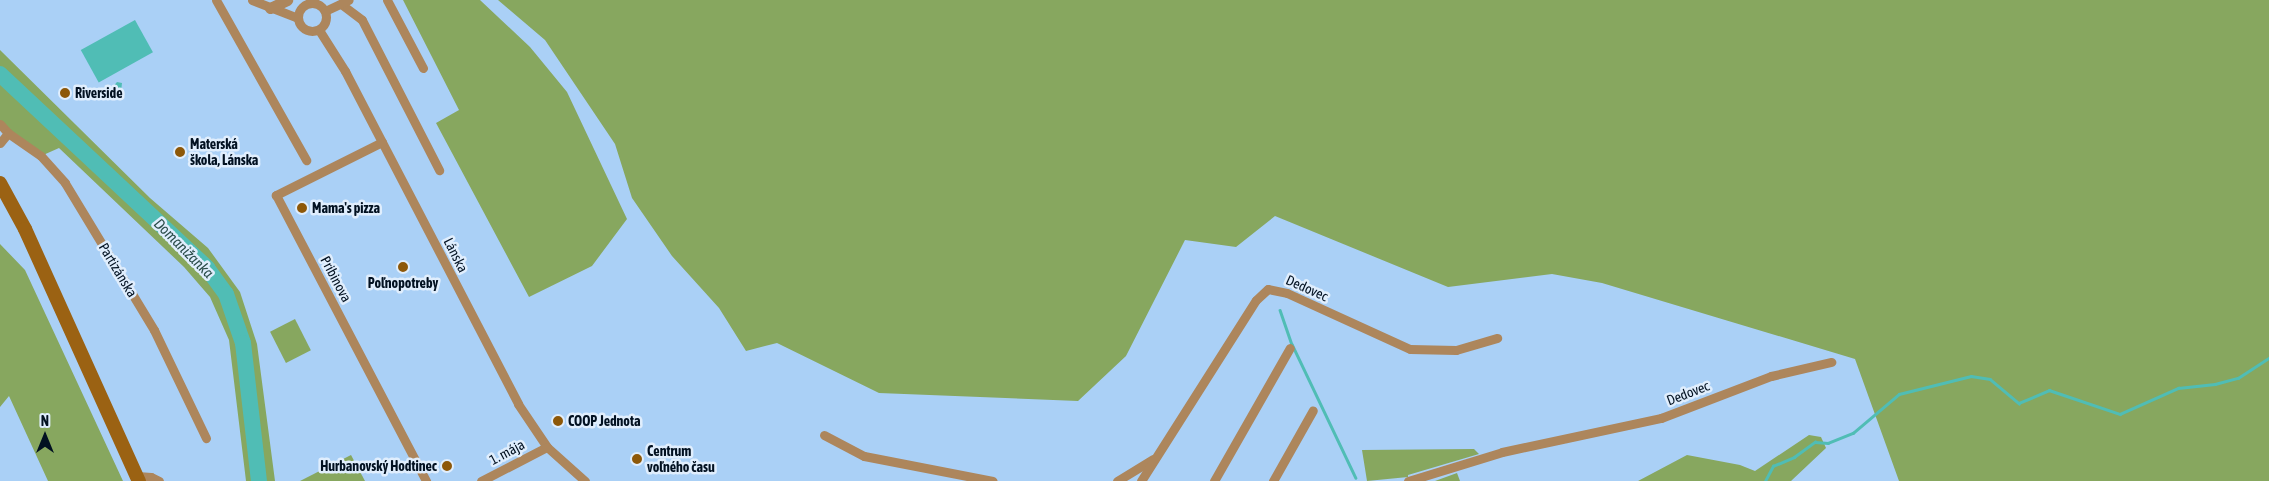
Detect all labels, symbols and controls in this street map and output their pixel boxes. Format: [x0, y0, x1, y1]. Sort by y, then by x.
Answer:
place label: Riverside [75, 85, 122, 101]
marker: Riverside [59, 87, 71, 99]
place label: Materská škola, Lánska [190, 136, 258, 168]
marker: Materská škola, Lánska [174, 146, 186, 158]
place label: Mama's pizza [312, 200, 380, 216]
marker: Mama's pizza [296, 202, 308, 214]
water label: Domanižanka [151, 215, 217, 281]
street label: Lánska [440, 235, 472, 275]
street label: Partizánska [95, 240, 141, 300]
street label: Pribinova [317, 253, 355, 305]
marker: Poľnopotreby [397, 261, 409, 273]
street label: Dedovec [1283, 271, 1331, 305]
place label: Poľnopotreby [368, 275, 438, 291]
street label: Dedovec [1664, 377, 1712, 409]
north arrow [20, 411, 70, 461]
text: N [41, 413, 49, 429]
place label: COOP Jednota [568, 413, 640, 429]
marker: COOP Jednota [552, 415, 564, 427]
street label: 1. mája [487, 436, 527, 468]
place label: Centrum voľného času [647, 443, 715, 476]
marker: Centrum voľného času [631, 453, 643, 465]
place label: Hurbanovský Hodtinec [320, 458, 437, 474]
marker: Hurbanovský Hodtinec [441, 460, 453, 472]

